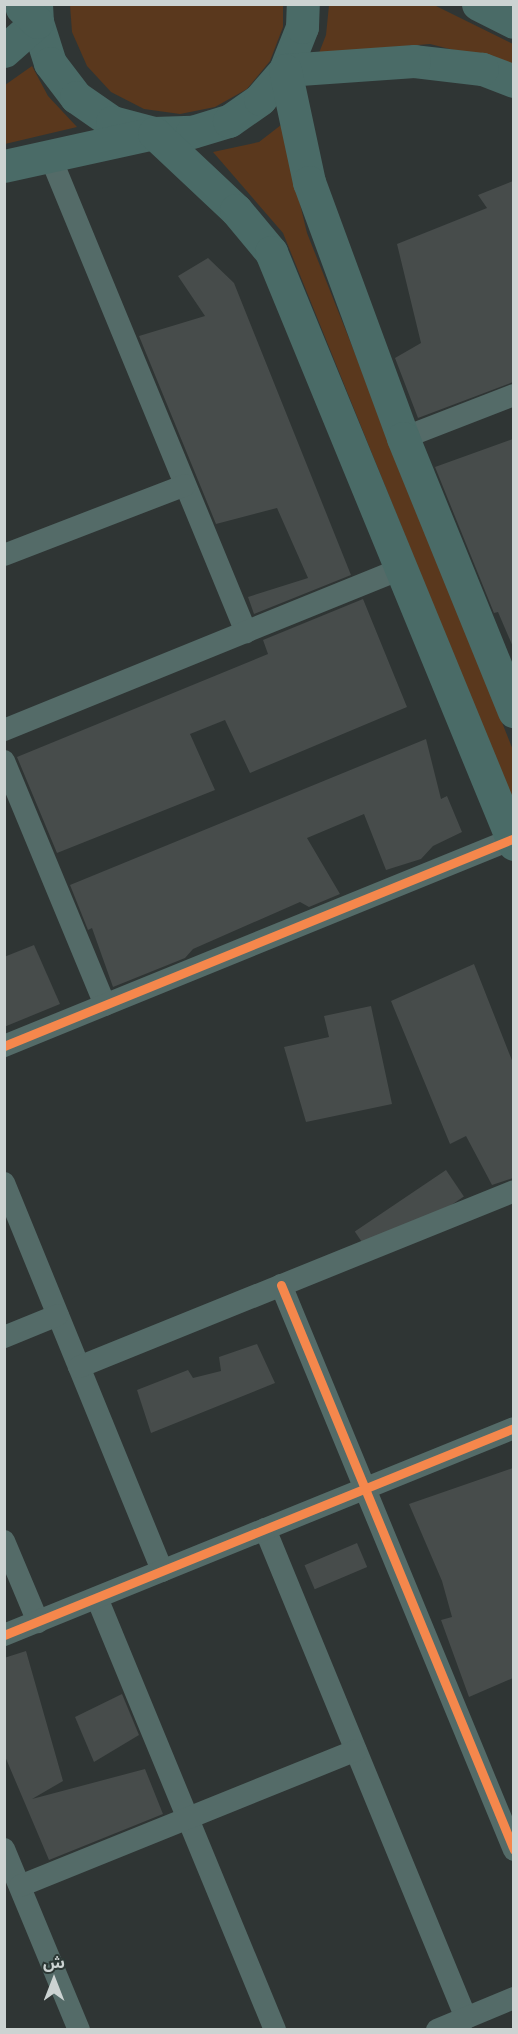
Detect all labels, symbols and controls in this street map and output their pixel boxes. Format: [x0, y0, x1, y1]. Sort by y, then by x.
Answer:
north arrow [24, 1950, 84, 2010]
text: ش [43, 1952, 65, 1972]

